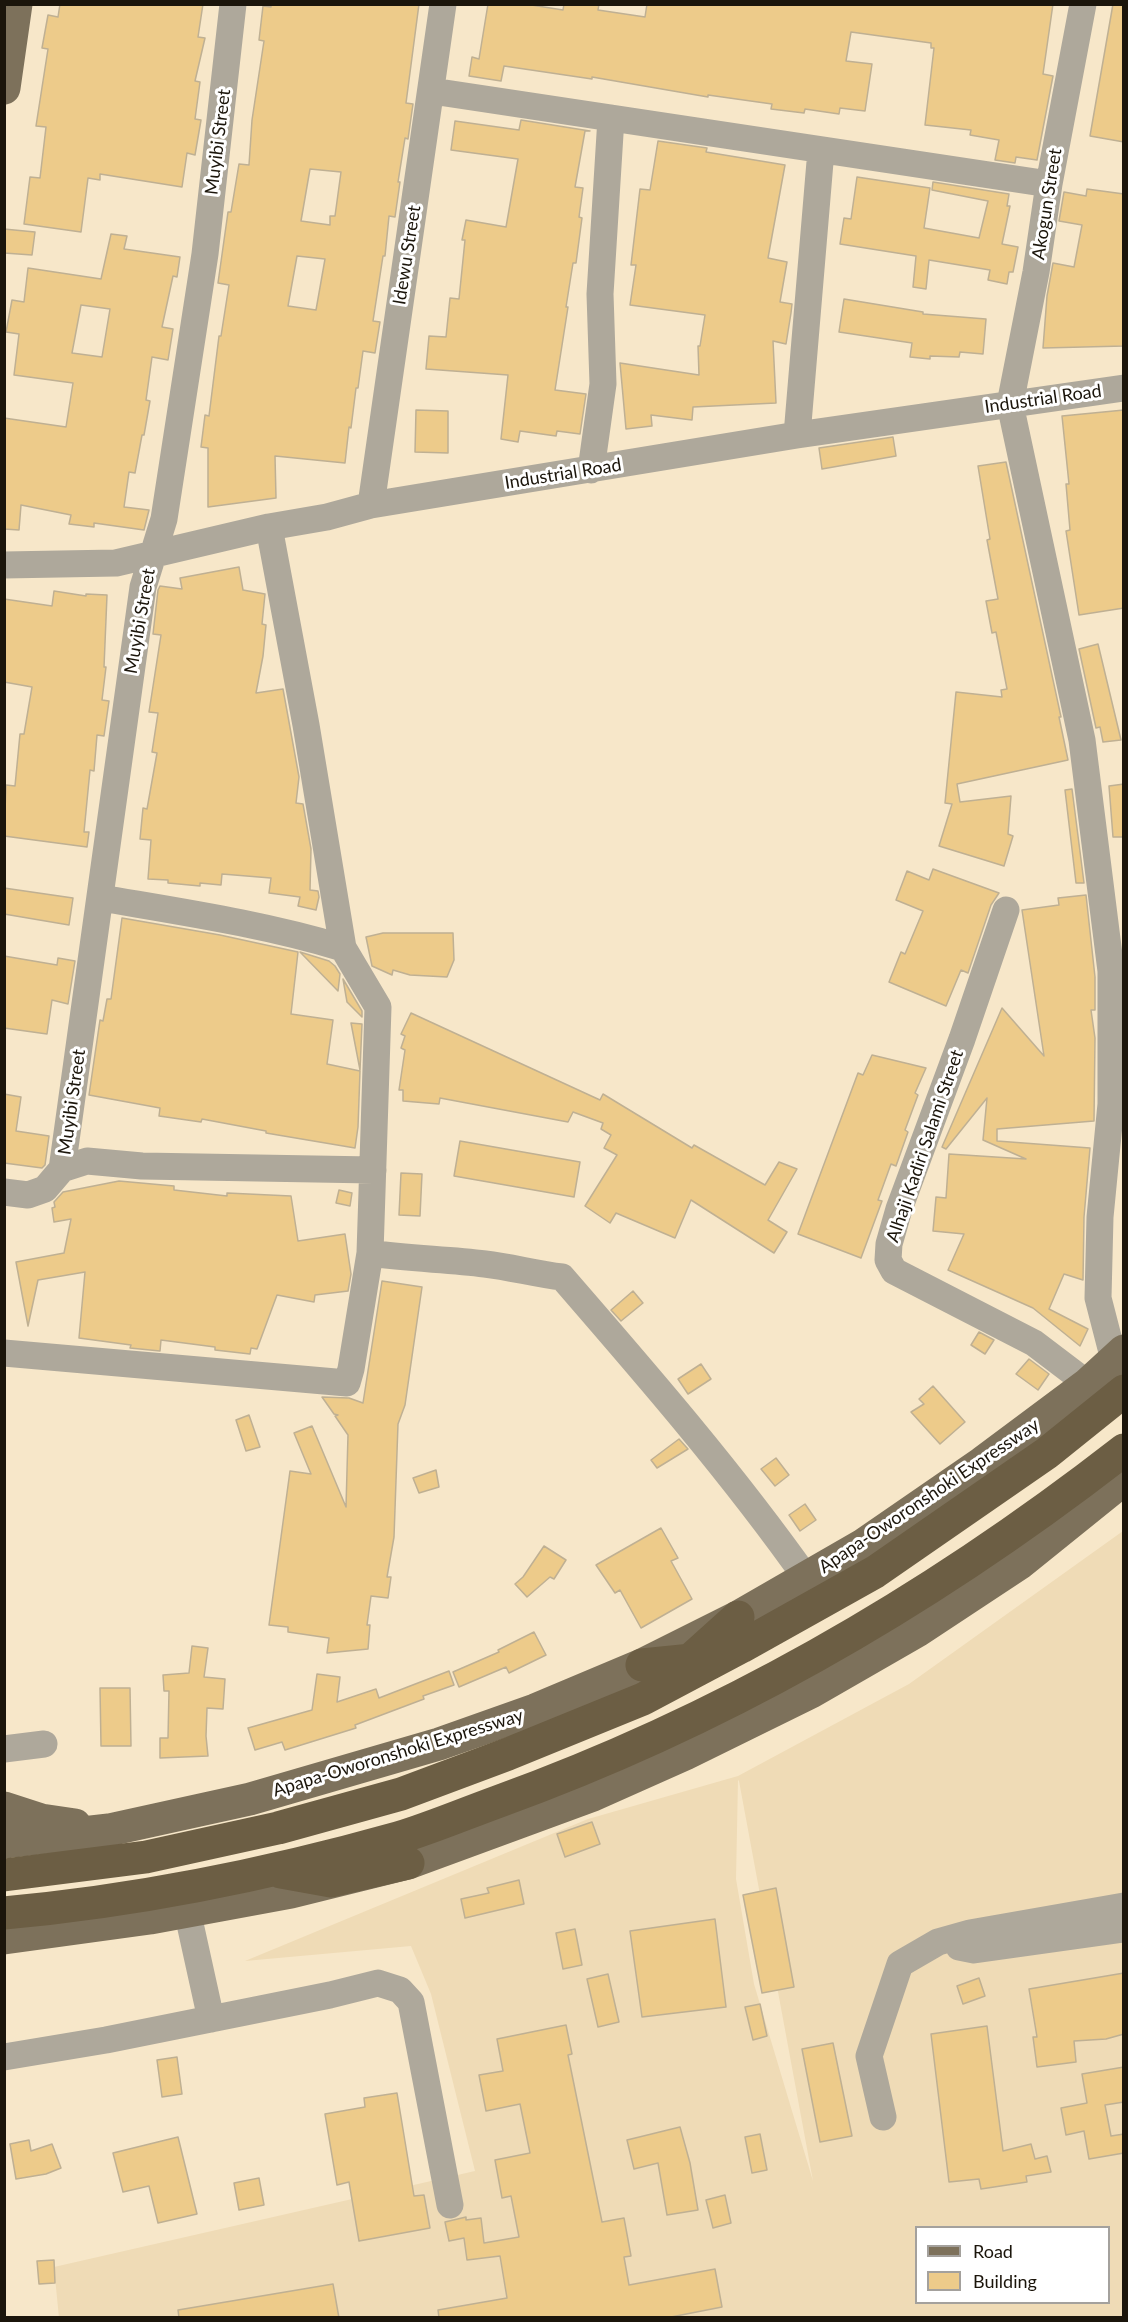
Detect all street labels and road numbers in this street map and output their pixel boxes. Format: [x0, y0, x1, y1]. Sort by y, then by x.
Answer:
street label: Muyibi Street [201, 88, 235, 196]
street label: Akogun Street [1028, 147, 1066, 261]
street label: Idewu Street [388, 204, 426, 306]
street label: Industrial Road [983, 380, 1103, 418]
street label: Industrial Road [503, 454, 623, 494]
street label: Muyibi Street [120, 567, 160, 675]
street label: Alhaji Kadiri Salami Street [882, 1047, 968, 1245]
street label: Muyibi Street [54, 1048, 90, 1156]
street label: Apapa-Oworonshoki Expressway [815, 1414, 1043, 1578]
street label: Apapa-Oworonshoki Expressway [270, 1705, 526, 1801]

